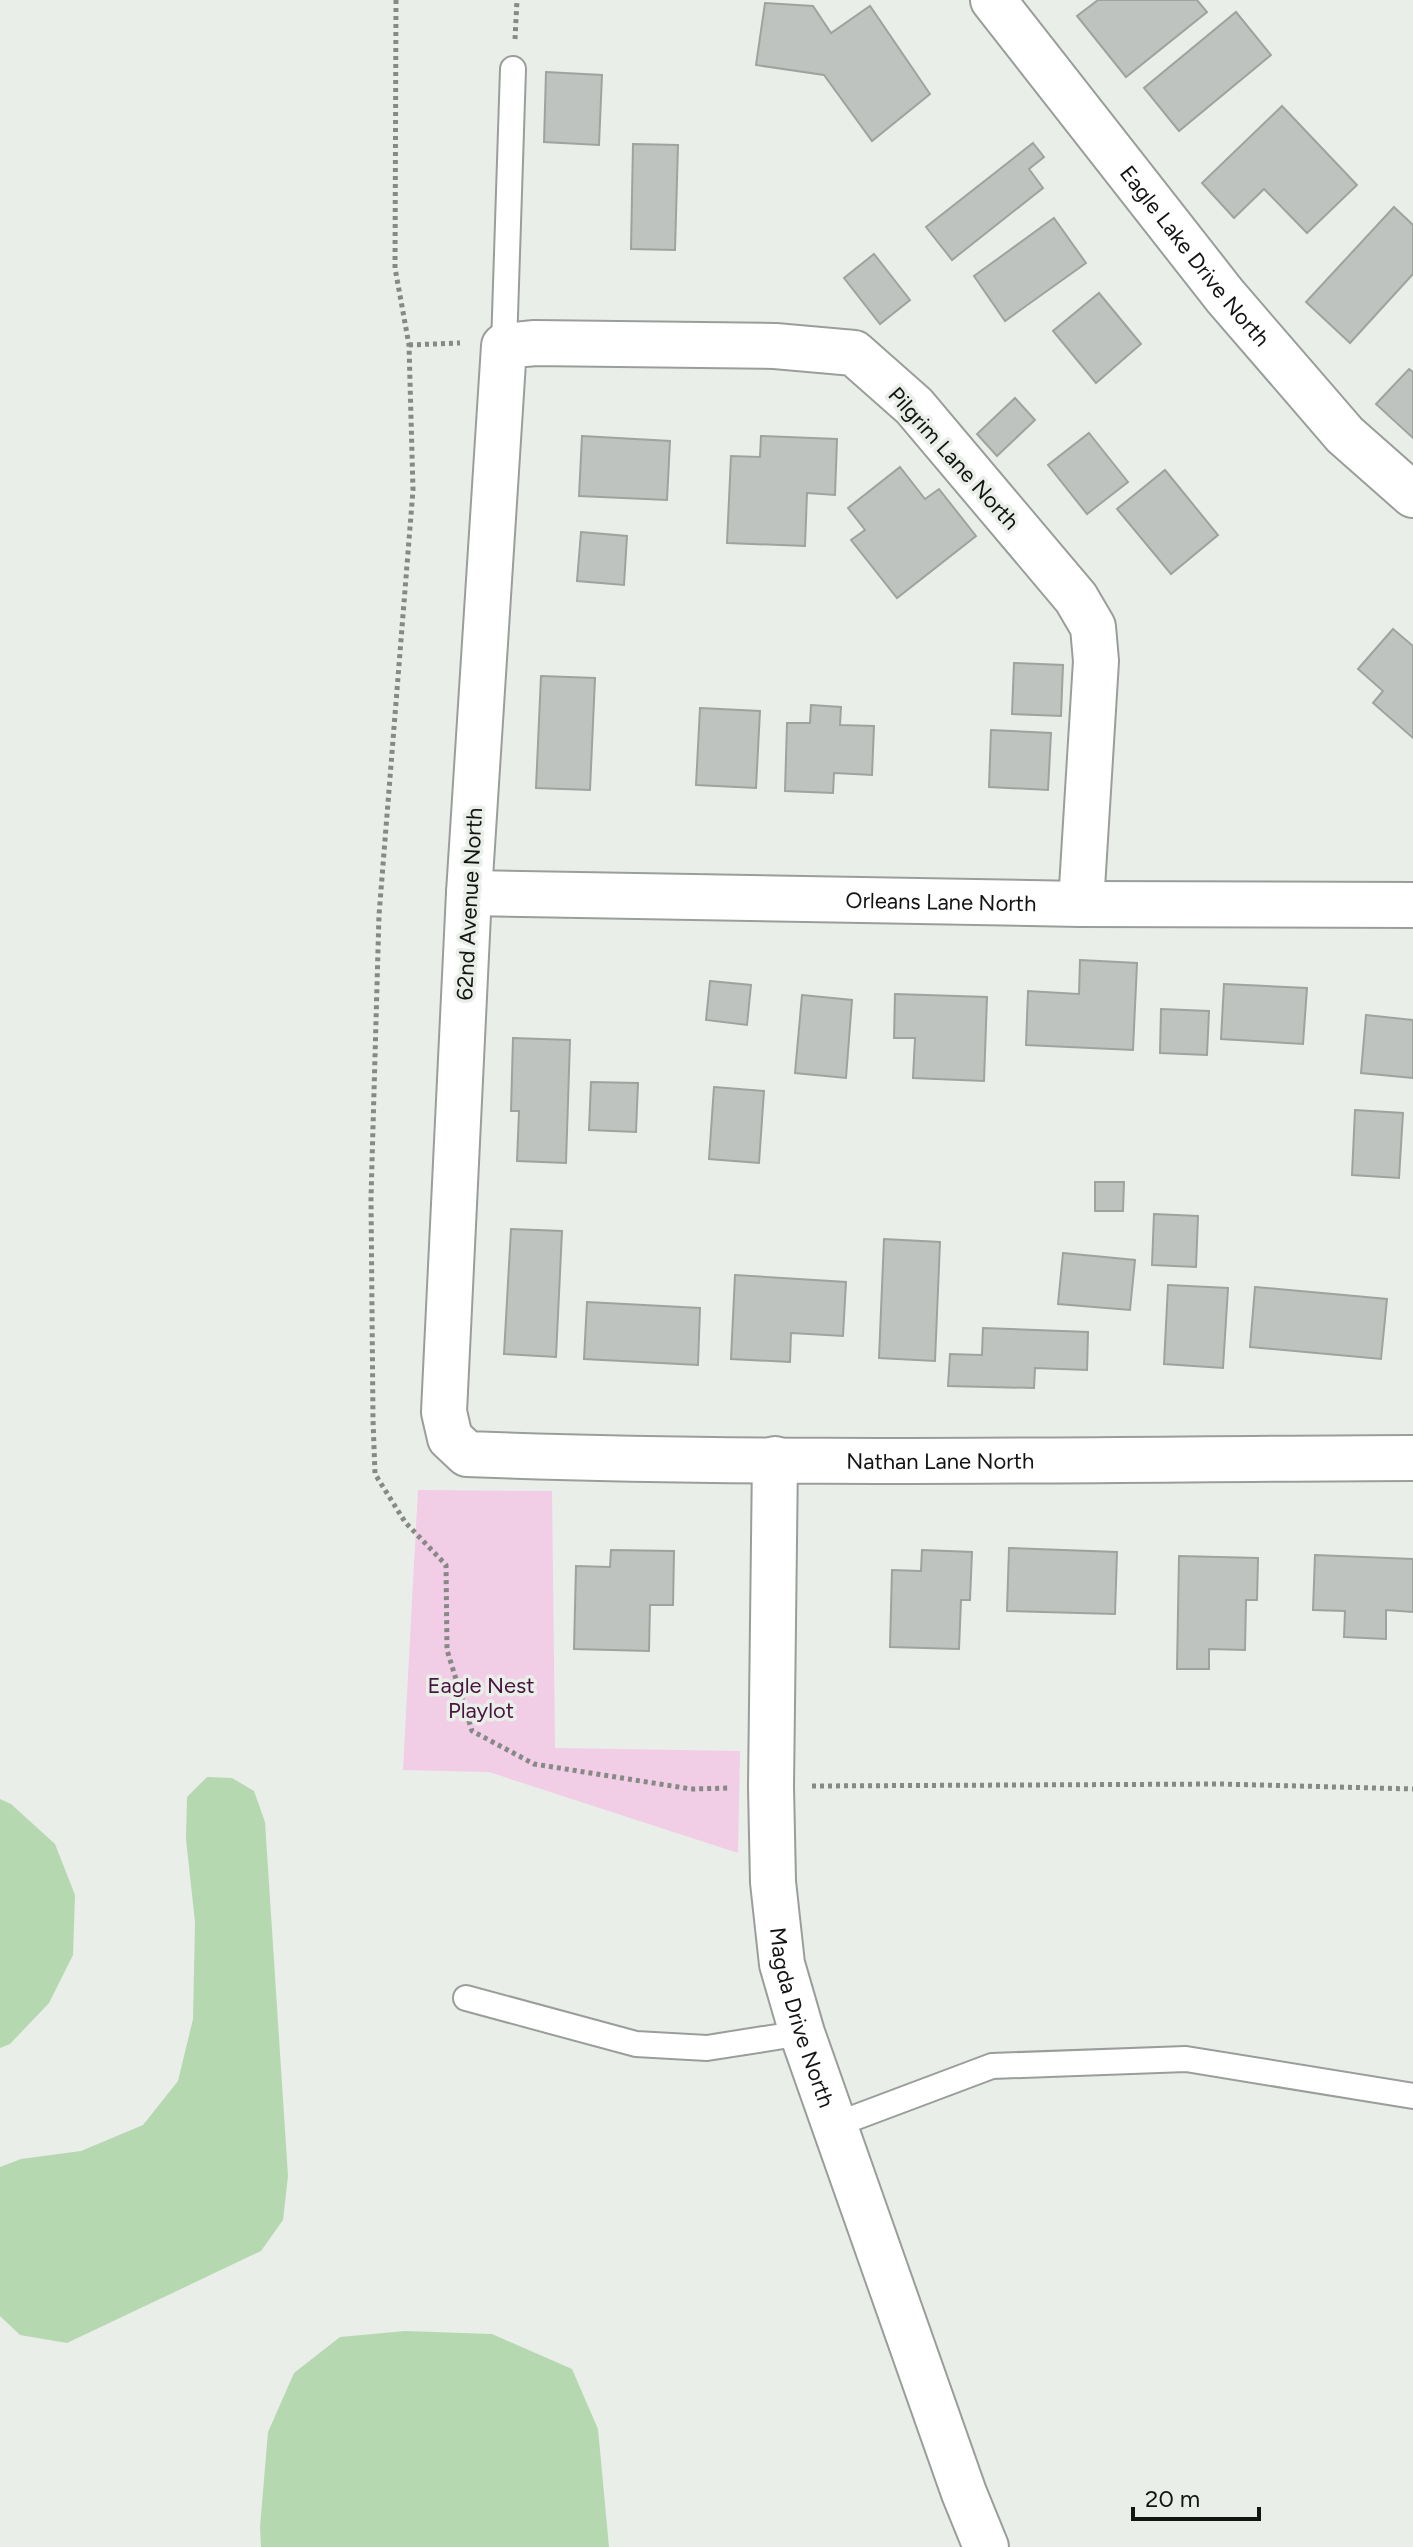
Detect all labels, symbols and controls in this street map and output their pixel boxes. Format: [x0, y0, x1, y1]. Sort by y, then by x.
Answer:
street label: Eagle Lake Drive North [1114, 160, 1275, 352]
street label: Pilgrim Lane North [883, 381, 1025, 535]
street label: 62nd Avenue North [451, 807, 488, 1001]
street label: Orleans Lane North [845, 887, 1037, 917]
street label: Nathan Lane North [846, 1447, 1034, 1475]
park label: Eagle Nest Playlot [427, 1672, 535, 1724]
street label: Magda Drive North [764, 1926, 840, 2111]
scale bar [1133, 2471, 1259, 2521]
text: 20 m [1145, 2484, 1200, 2513]

